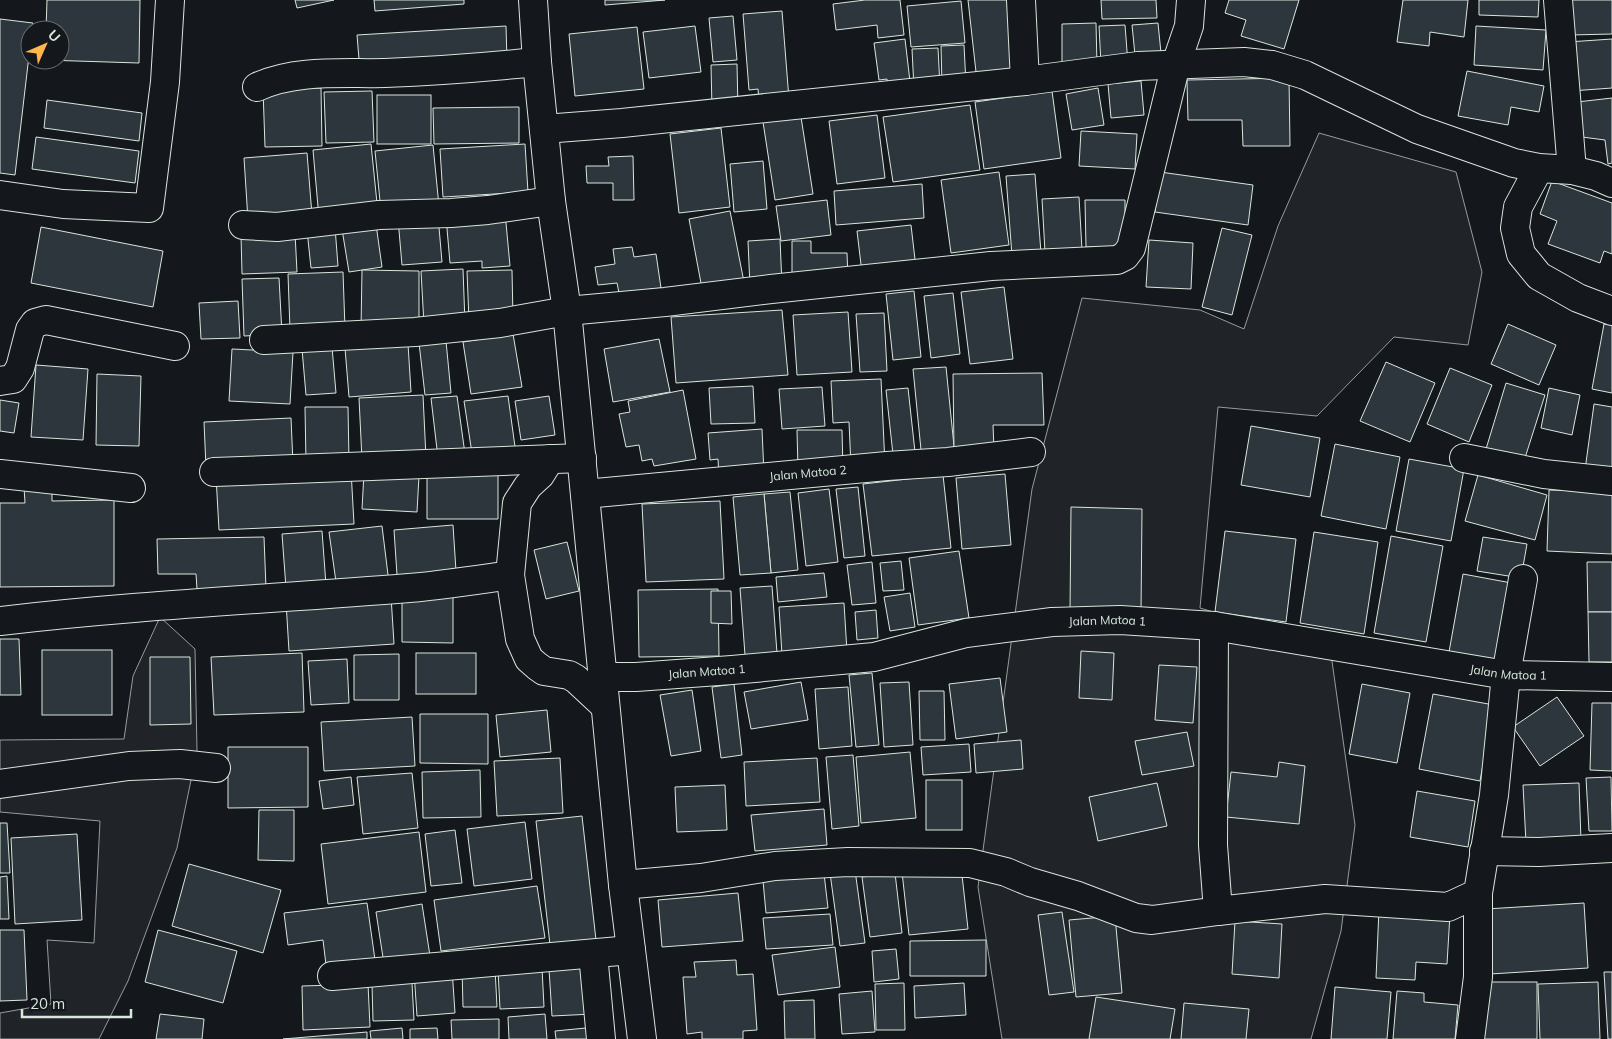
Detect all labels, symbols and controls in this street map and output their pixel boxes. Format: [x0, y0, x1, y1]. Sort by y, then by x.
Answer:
north arrow [20, 20, 70, 70]
text: U [44, 26, 64, 46]
street label: Jalan Matoa 2 [769, 462, 847, 484]
street label: Jalan Matoa 1 [1068, 612, 1147, 629]
street label: Jalan Matoa 1 [668, 661, 746, 682]
street label: Jalan Matoa 1 [1469, 661, 1547, 683]
scale bar [22, 986, 131, 1018]
text: 20 m [30, 994, 65, 1013]

